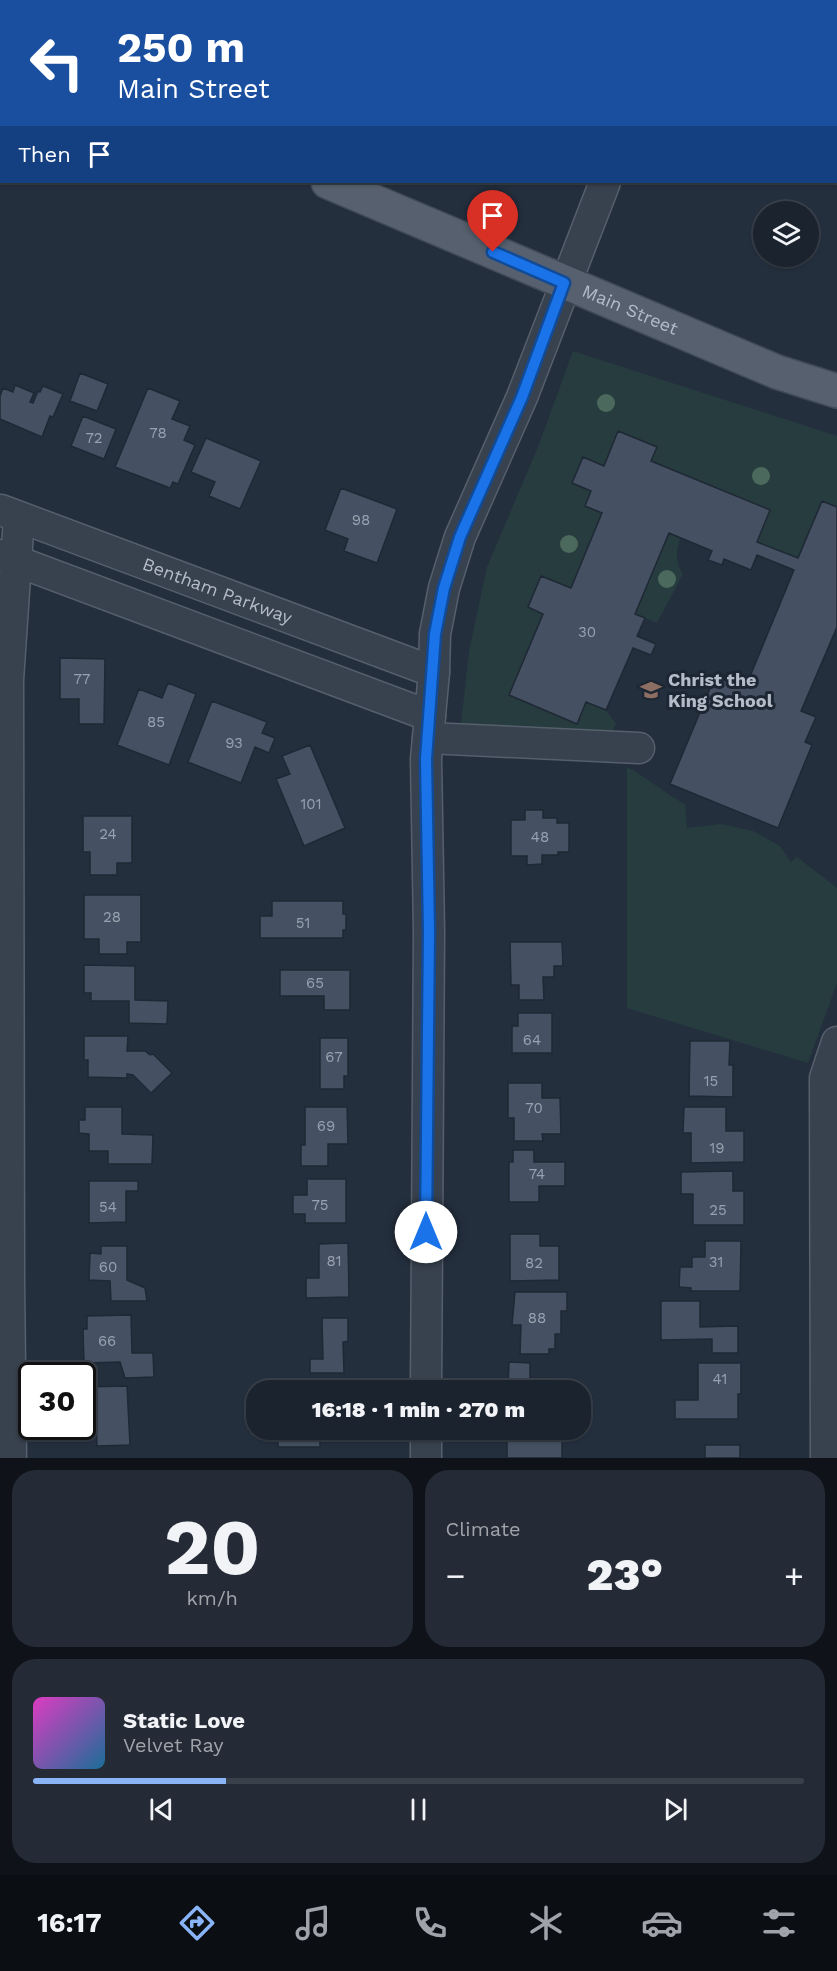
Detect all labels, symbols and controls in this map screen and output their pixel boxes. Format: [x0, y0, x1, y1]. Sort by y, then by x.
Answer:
text: 250 m [117, 23, 245, 72]
icon: left [18, 24, 96, 102]
text: Main Street [117, 73, 270, 105]
icon: arrive [83, 138, 116, 171]
text: Then [18, 142, 71, 167]
pin [467, 190, 518, 252]
icon: arrive [476, 199, 509, 232]
map controls [753, 201, 819, 267]
button: layers [753, 201, 819, 267]
street label: Main Street [579, 280, 682, 339]
house number: 78 [149, 424, 167, 442]
house number: 72 [85, 429, 103, 447]
house number: 98 [352, 511, 370, 529]
street label: Bentham Parkway [140, 553, 296, 628]
house number: 30 [578, 623, 596, 641]
place label: Christ the King School [668, 669, 773, 711]
house number: 77 [74, 670, 90, 688]
school or university icon: Christ the King School [639, 678, 663, 702]
house number: 85 [147, 713, 165, 731]
house number: 93 [225, 734, 243, 752]
house number: 101 [300, 795, 322, 813]
house number: 24 [99, 825, 117, 843]
house number: 48 [531, 828, 549, 846]
house number: 28 [103, 908, 121, 926]
house number: 51 [296, 914, 310, 932]
house number: 65 [306, 974, 324, 992]
house number: 64 [523, 1031, 541, 1049]
house number: 67 [325, 1048, 343, 1066]
house number: 15 [704, 1072, 718, 1090]
house number: 70 [525, 1099, 543, 1117]
house number: 69 [317, 1117, 335, 1135]
house number: 19 [709, 1139, 725, 1157]
house number: 74 [529, 1165, 545, 1183]
house number: 75 [311, 1196, 329, 1214]
house number: 54 [99, 1198, 117, 1216]
position arrow [394, 1200, 458, 1264]
house number: 25 [709, 1201, 727, 1219]
house number: 81 [326, 1252, 342, 1270]
house number: 31 [709, 1253, 723, 1271]
house number: 82 [525, 1254, 543, 1272]
house number: 60 [99, 1258, 117, 1276]
house number: 88 [528, 1309, 546, 1327]
house number: 66 [98, 1332, 116, 1350]
speed limit sign: 30 [18, 1362, 96, 1440]
house number: 41 [713, 1370, 727, 1388]
text: 16:18 · 1 min · 270 m [312, 1397, 525, 1422]
text: 20 [164, 1501, 261, 1593]
text: Climate [446, 1517, 521, 1541]
text: 23° [586, 1548, 663, 1601]
text: − [446, 1556, 465, 1595]
text: + [784, 1556, 804, 1595]
text: km/h [186, 1586, 238, 1610]
text: Static Love [123, 1708, 245, 1733]
text: Velvet Ray [123, 1733, 224, 1757]
icon: previous [145, 1793, 178, 1826]
icon: pause [402, 1793, 435, 1826]
icon: next [659, 1793, 692, 1826]
icon: directions [176, 1902, 218, 1944]
icon: music [292, 1902, 334, 1944]
icon: phone [409, 1902, 451, 1944]
icon: climate [525, 1902, 567, 1944]
icon: car [641, 1902, 683, 1944]
icon: filters [758, 1902, 800, 1944]
text: 16:17 [37, 1907, 102, 1939]

